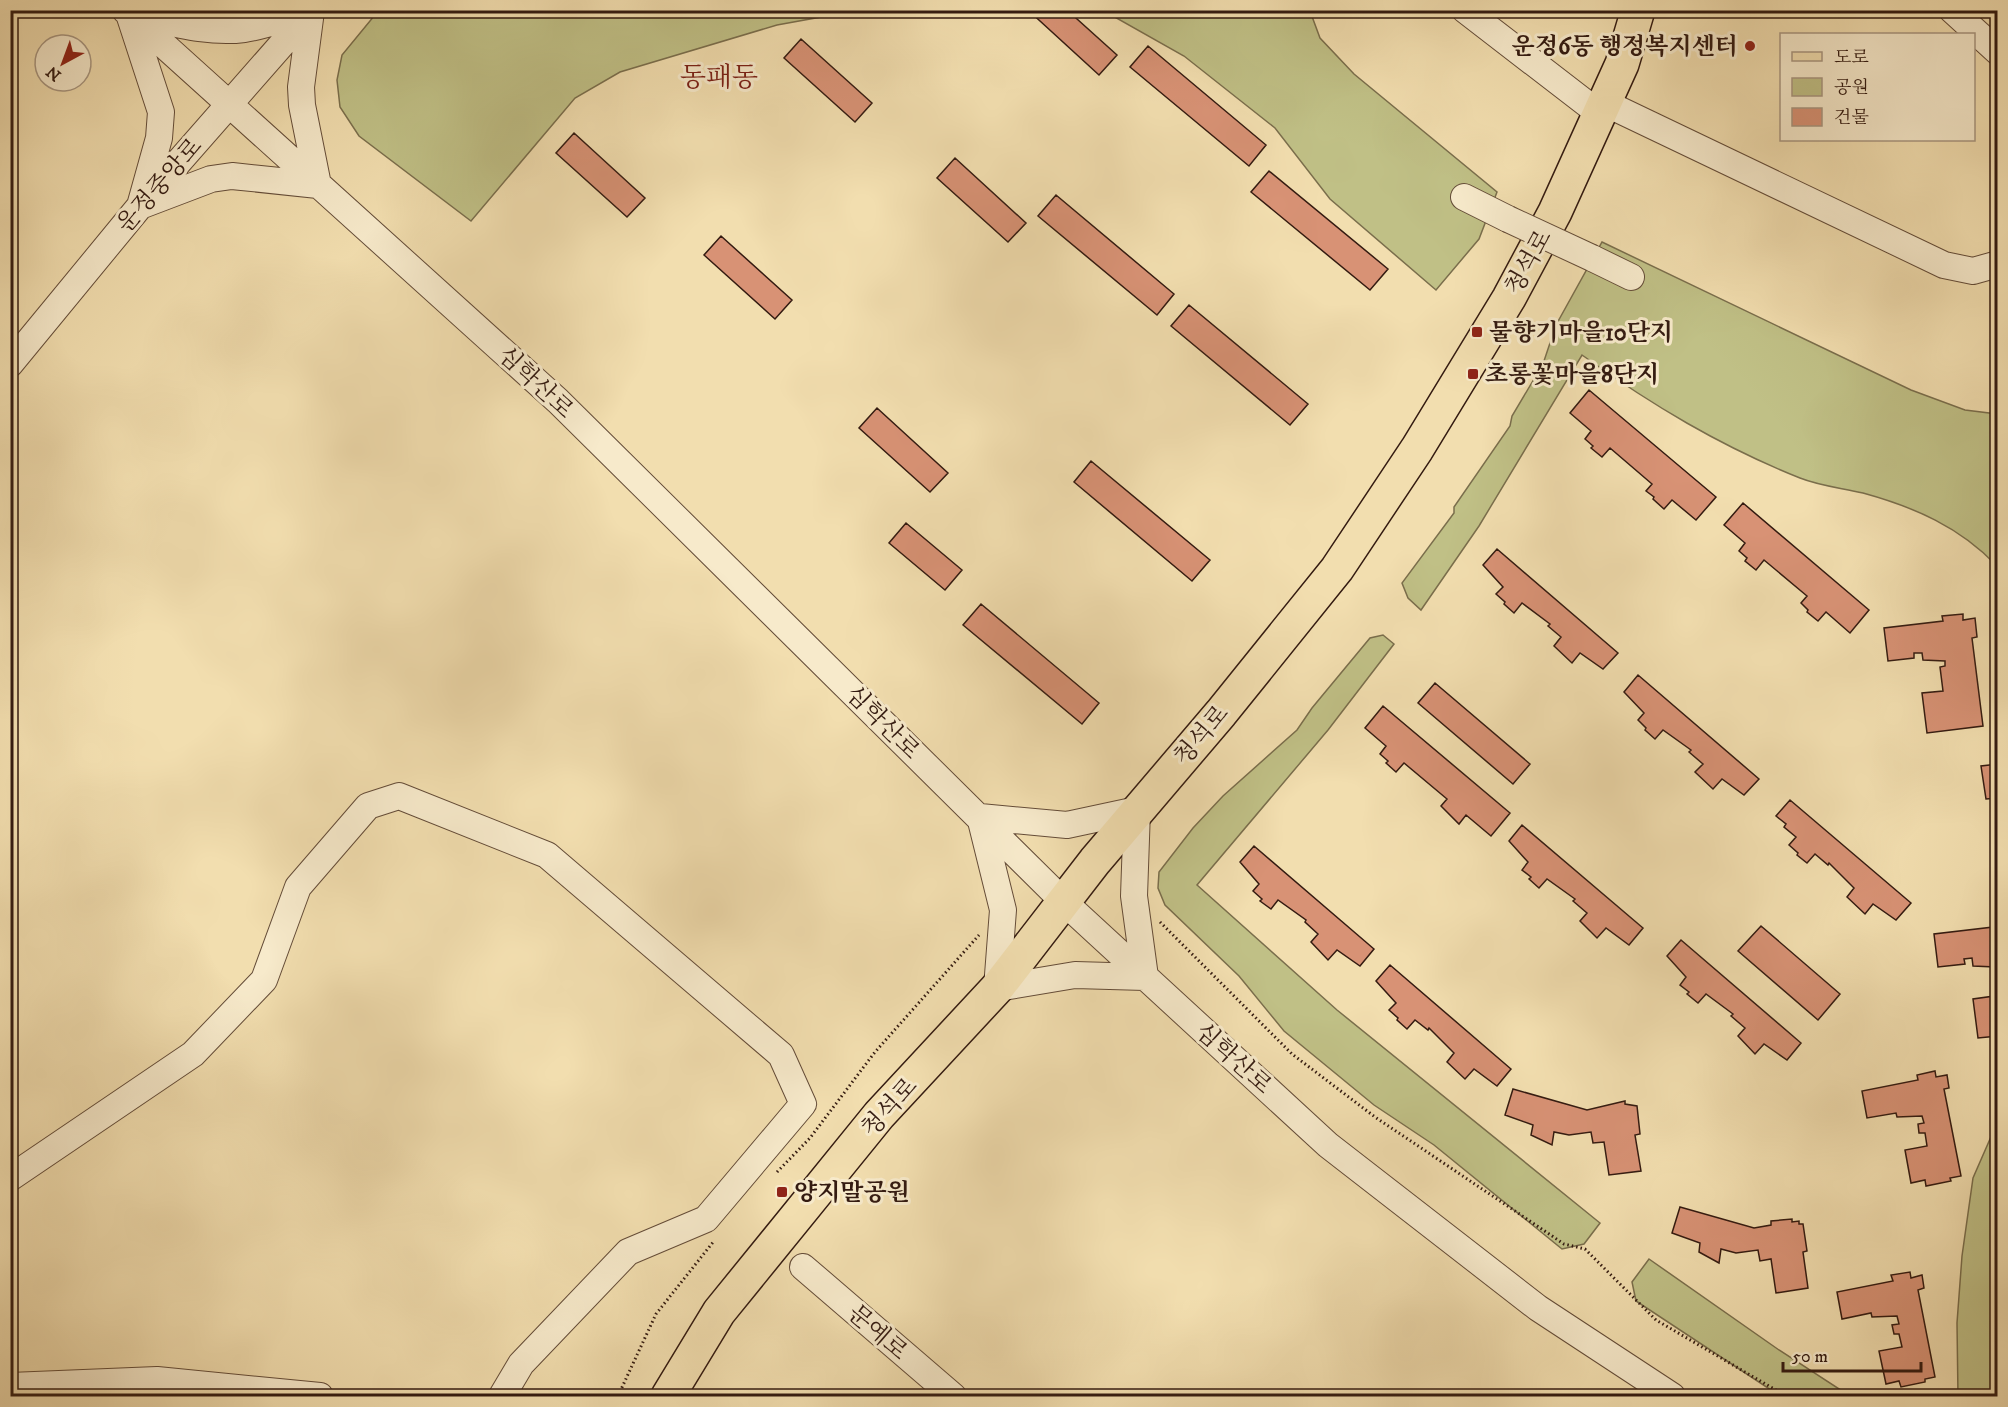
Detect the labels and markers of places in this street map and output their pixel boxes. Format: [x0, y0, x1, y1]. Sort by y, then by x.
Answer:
place label: 운정6동 행정복지센터 [1512, 32, 1738, 62]
marker: 운정6동 행정복지센터 [1743, 39, 1757, 53]
place label: 물향기마을10단지 [1489, 318, 1673, 348]
marker: 물향기마을10단지 [1470, 325, 1484, 339]
place label: 초롱꽃마을8단지 [1485, 360, 1659, 390]
marker: 초롱꽃마을8단지 [1466, 367, 1480, 381]
place label: 양지말공원 [794, 1178, 910, 1208]
marker: 양지말공원 [775, 1185, 789, 1199]

